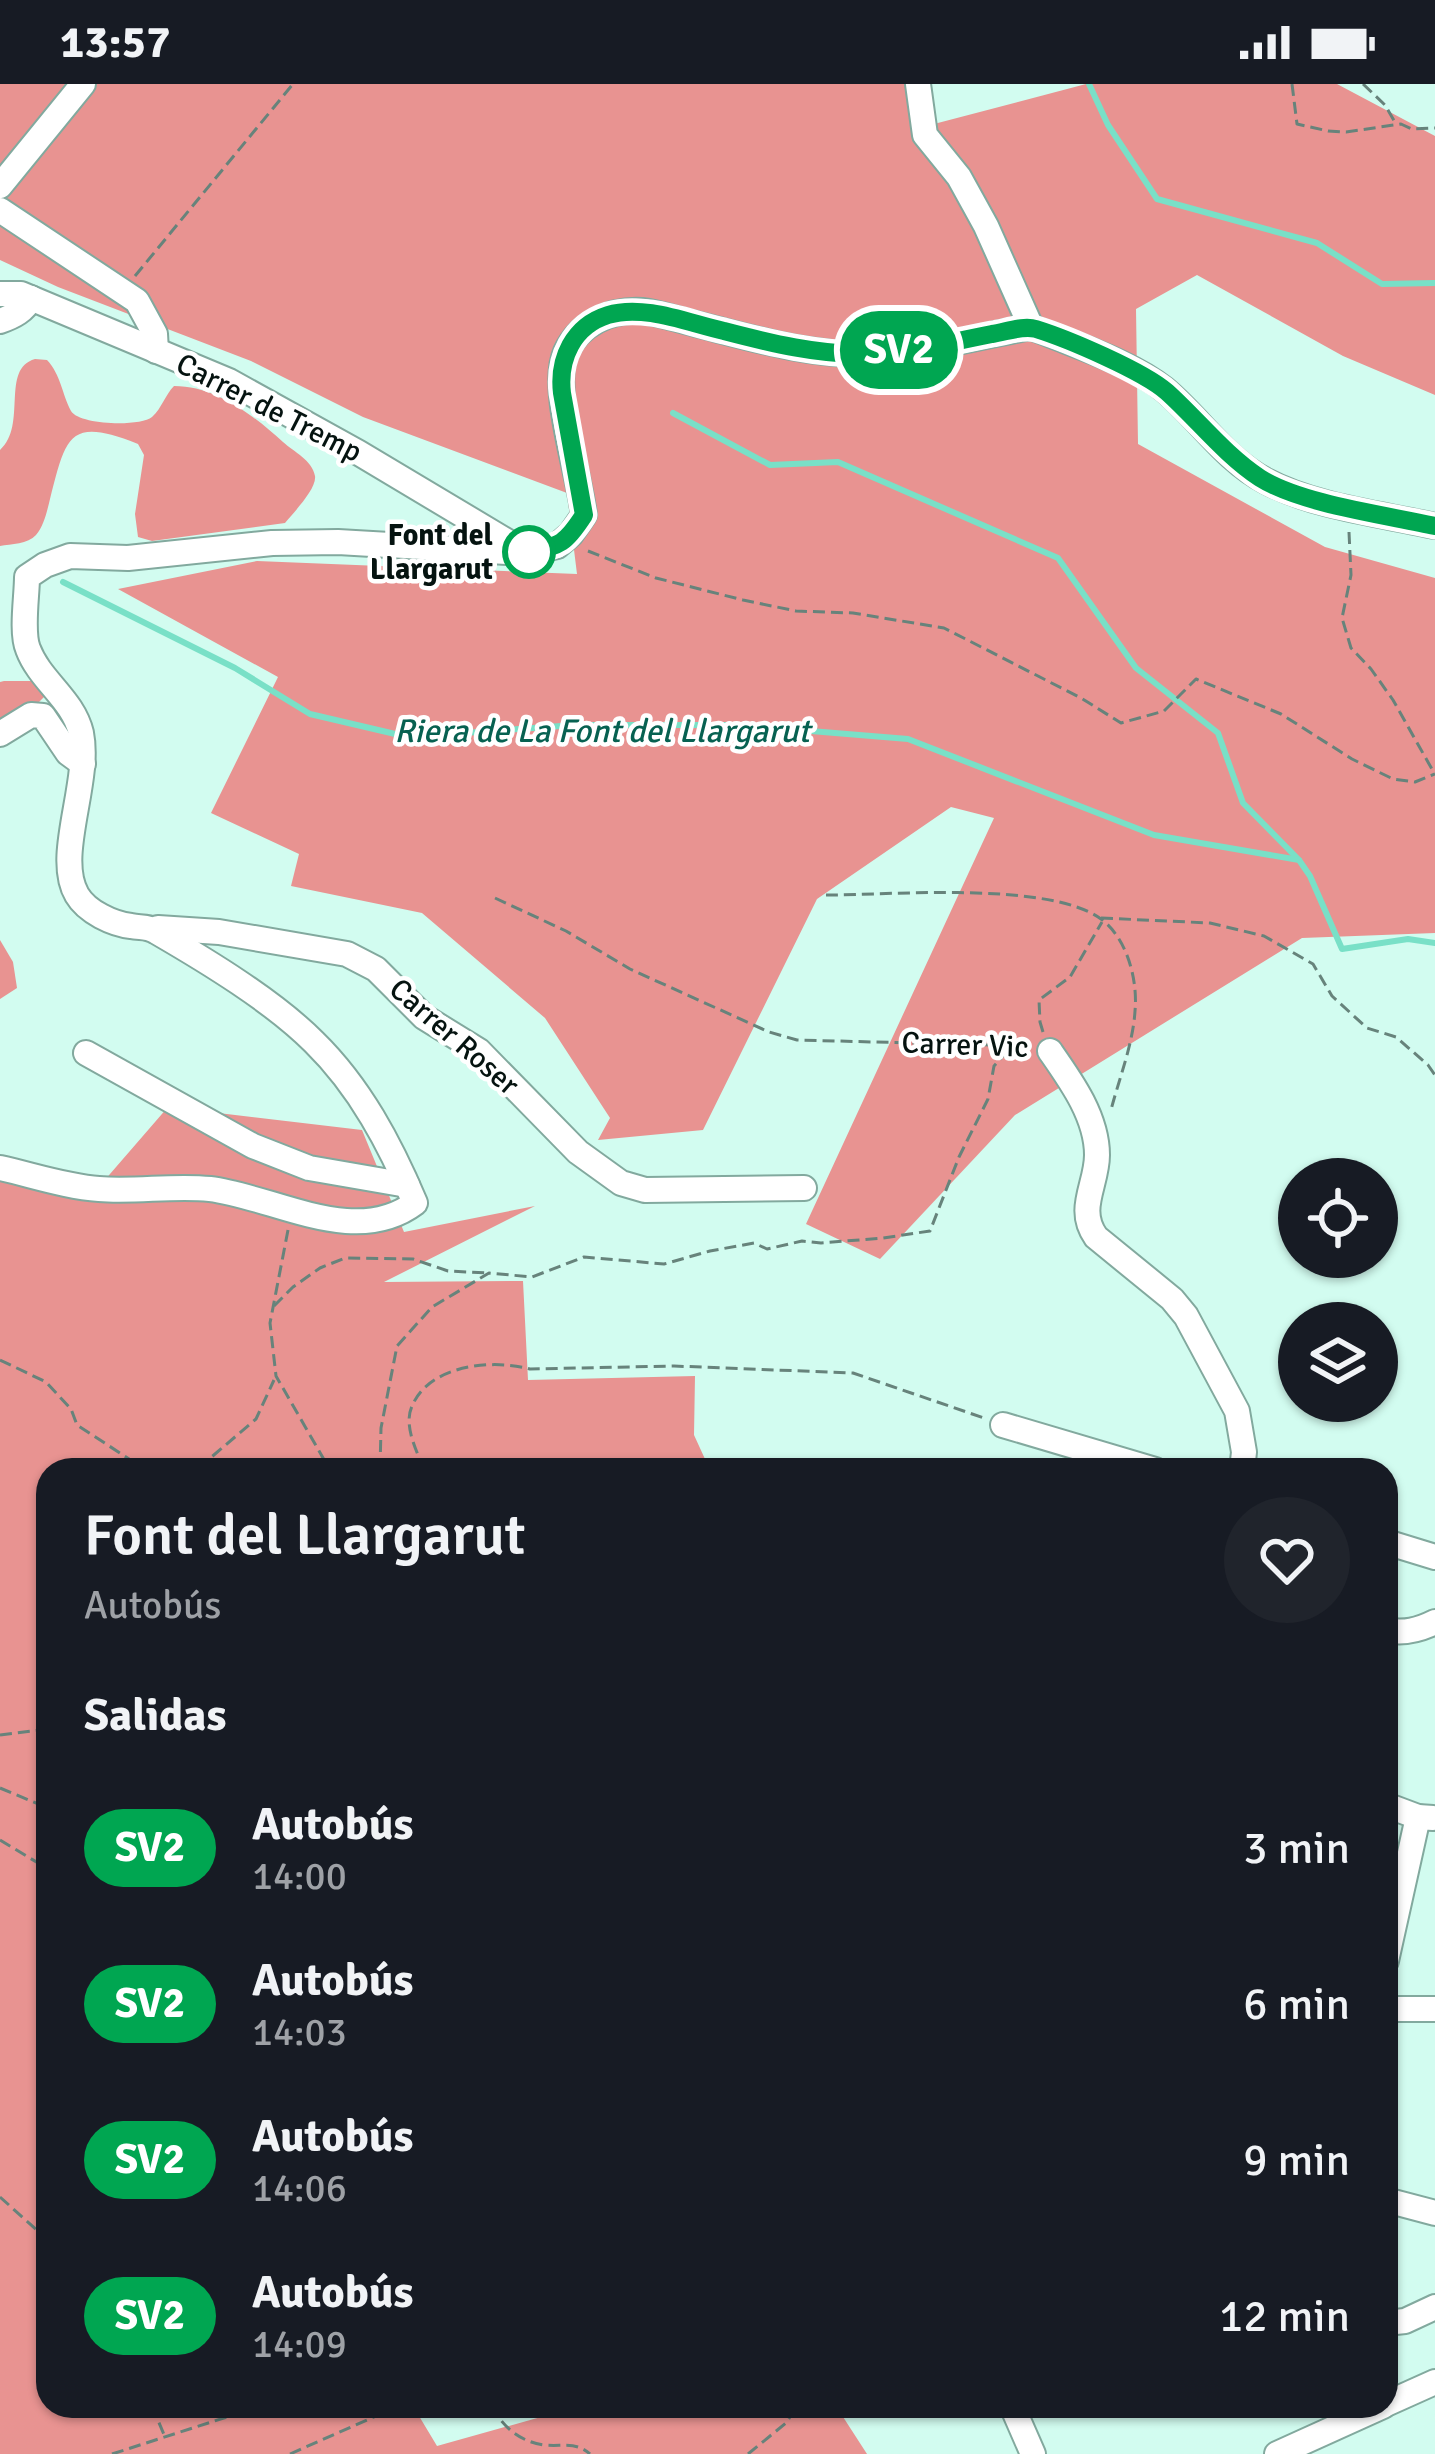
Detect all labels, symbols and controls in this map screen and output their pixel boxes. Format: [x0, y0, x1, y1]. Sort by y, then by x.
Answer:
text: 13:57 [60, 15, 170, 70]
line badge: SV2 [830, 311, 968, 389]
text: SV2 [864, 324, 934, 375]
street label: Carrer de Tremp [170, 345, 368, 471]
place label: Font del Llargarut [370, 517, 493, 588]
marker: Font del Llargarut [504, 527, 554, 577]
water label: Riera de La Font del Llargarut [394, 711, 813, 752]
street label: Carrer Roser [382, 971, 526, 1103]
street label: Carrer Vic [901, 1024, 1029, 1066]
map controls [1278, 1158, 1398, 1422]
button: locate [1278, 1158, 1398, 1278]
button: layers [1278, 1302, 1398, 1422]
button: heart [1224, 1497, 1350, 1623]
text: Font del Llargarut [84, 1500, 526, 1571]
text: Autobús [84, 1581, 221, 1629]
text: Salidas [84, 1688, 226, 1743]
text: Autobús [252, 1797, 413, 1852]
text: 3 min [1243, 1821, 1350, 1876]
text: SV2 [115, 1822, 185, 1873]
text: 14:00 [252, 1852, 347, 1900]
text: Autobús [252, 1953, 413, 2008]
text: 6 min [1243, 1977, 1350, 2032]
text: SV2 [115, 1978, 185, 2029]
text: 14:03 [252, 2008, 347, 2056]
text: Autobús [252, 2109, 413, 2164]
text: 9 min [1243, 2133, 1350, 2188]
text: SV2 [115, 2134, 185, 2185]
text: 14:06 [252, 2164, 347, 2212]
text: Autobús [252, 2265, 413, 2320]
text: 12 min [1219, 2289, 1350, 2344]
text: SV2 [115, 2290, 185, 2341]
text: 14:09 [252, 2320, 347, 2368]

